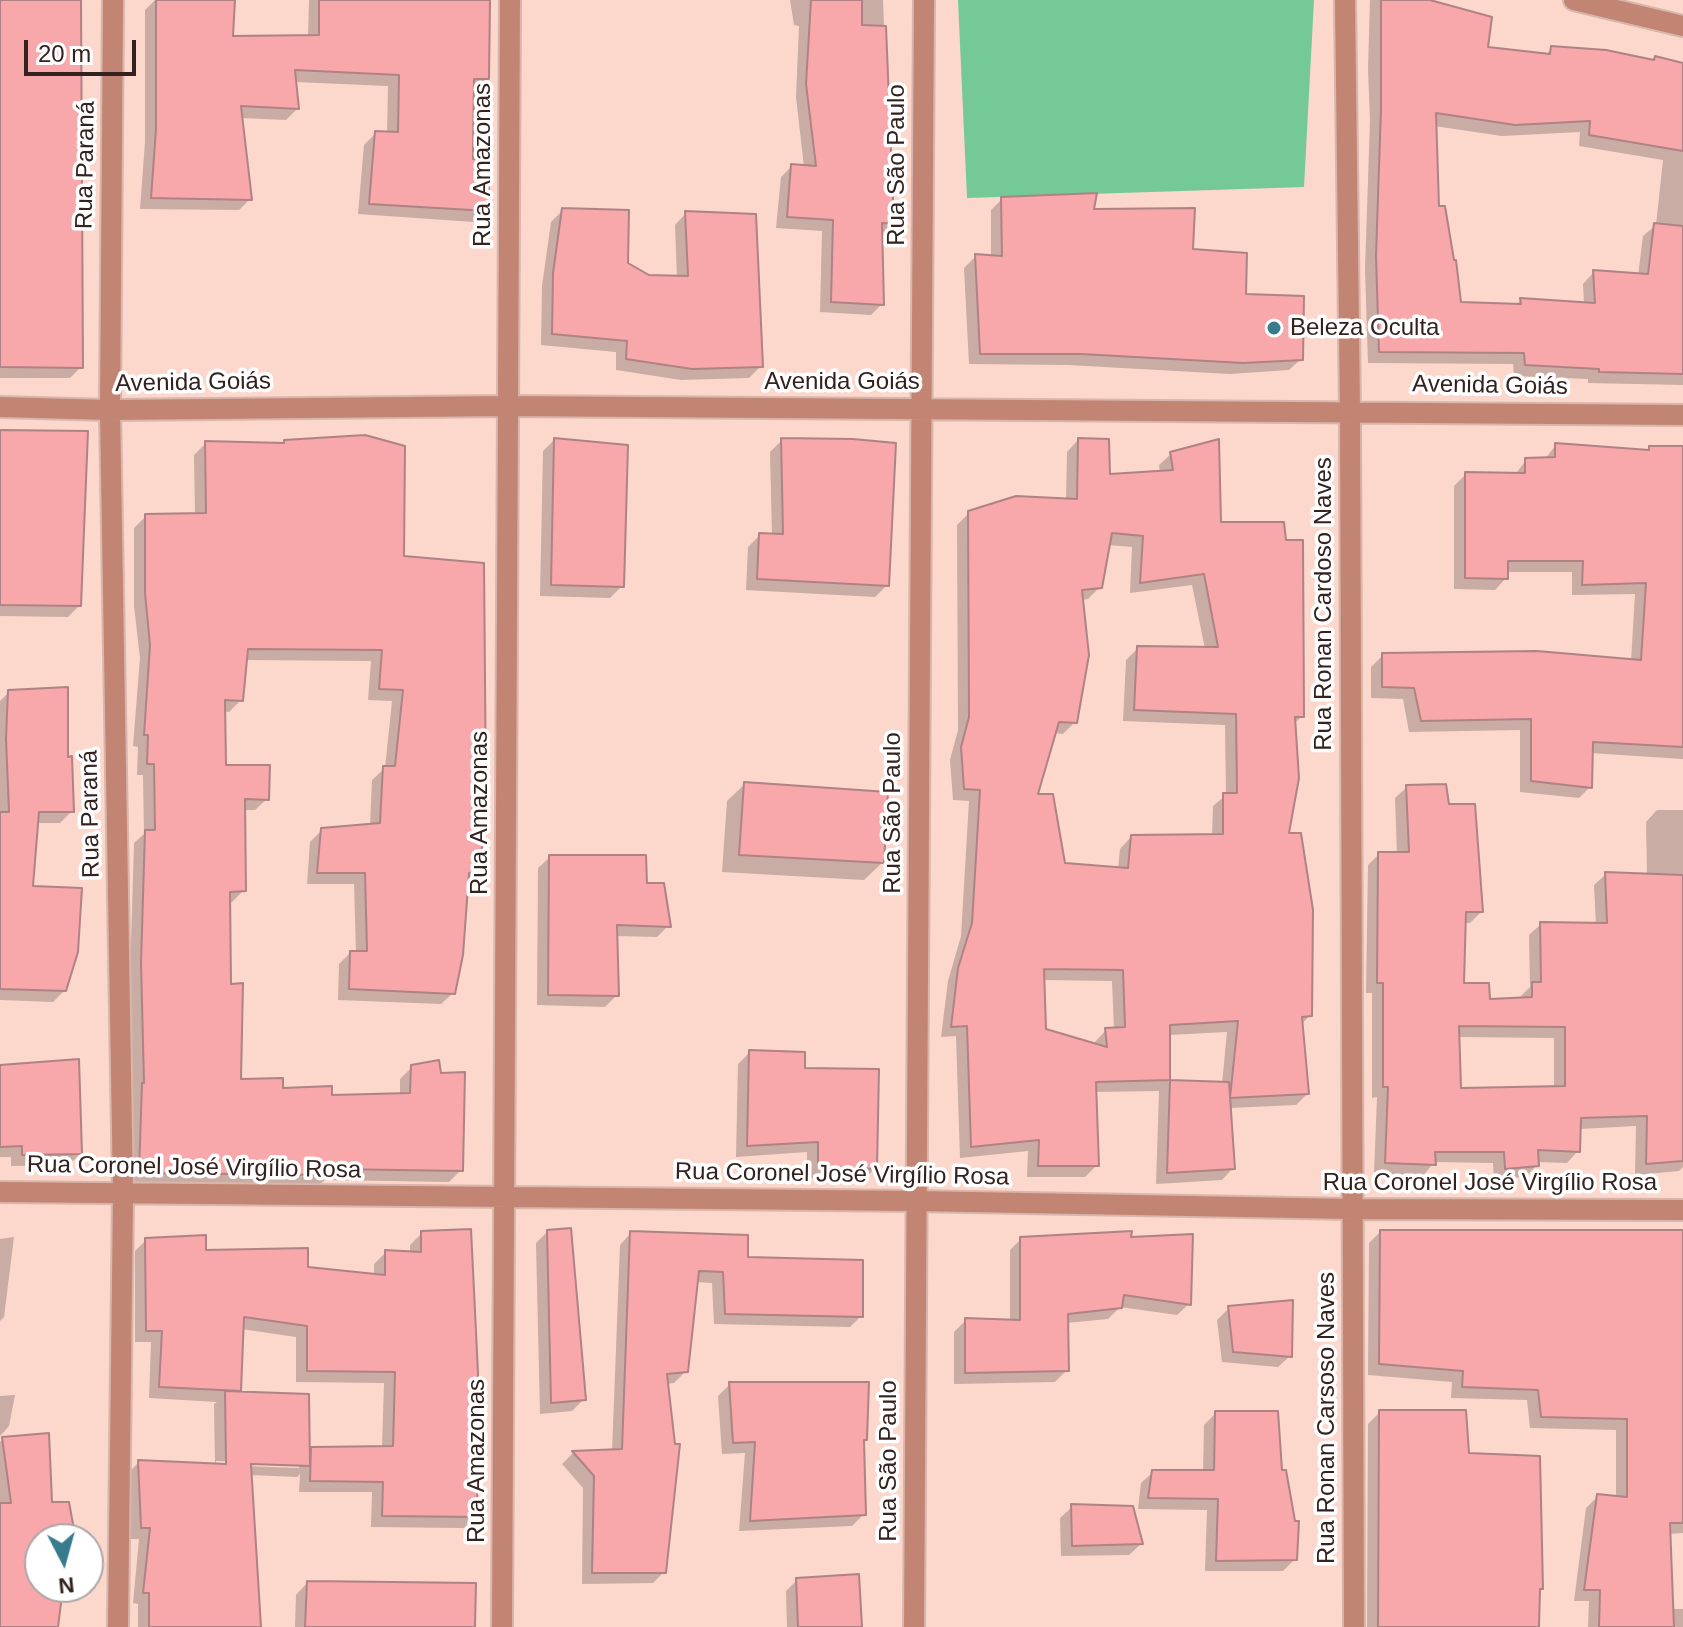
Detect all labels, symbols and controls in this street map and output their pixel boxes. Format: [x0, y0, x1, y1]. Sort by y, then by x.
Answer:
scale bar [28, 24, 140, 74]
text: 20 m [38, 40, 91, 67]
street label: Rua Amazonas [469, 83, 497, 247]
street label: Rua São Paulo [883, 84, 911, 246]
street label: Rua Paraná [70, 101, 102, 229]
place label: Beleza Oculta [1290, 314, 1439, 342]
marker: Beleza Oculta [1265, 319, 1283, 337]
street label: Avenida Goiás [115, 367, 271, 399]
street label: Avenida Goiás [764, 368, 920, 396]
street label: Avenida Goiás [1412, 370, 1568, 402]
street label: Rua Ronan Cardoso Naves [1310, 457, 1338, 751]
street label: Rua Amazonas [466, 731, 494, 895]
street label: Rua São Paulo [879, 732, 907, 894]
street label: Rua Paraná [75, 750, 107, 878]
street label: Rua Coronel José Virgílio Rosa [27, 1151, 361, 1185]
street label: Rua Coronel José Virgílio Rosa [675, 1158, 1009, 1192]
street label: Rua Coronel José Virgílio Rosa [1323, 1169, 1657, 1197]
street label: Rua Ronan Carsoso Naves [1313, 1272, 1341, 1564]
street label: Rua Amazonas [463, 1379, 491, 1543]
street label: Rua São Paulo [875, 1380, 903, 1542]
north arrow [24, 1523, 104, 1603]
text: N [57, 1572, 76, 1599]

